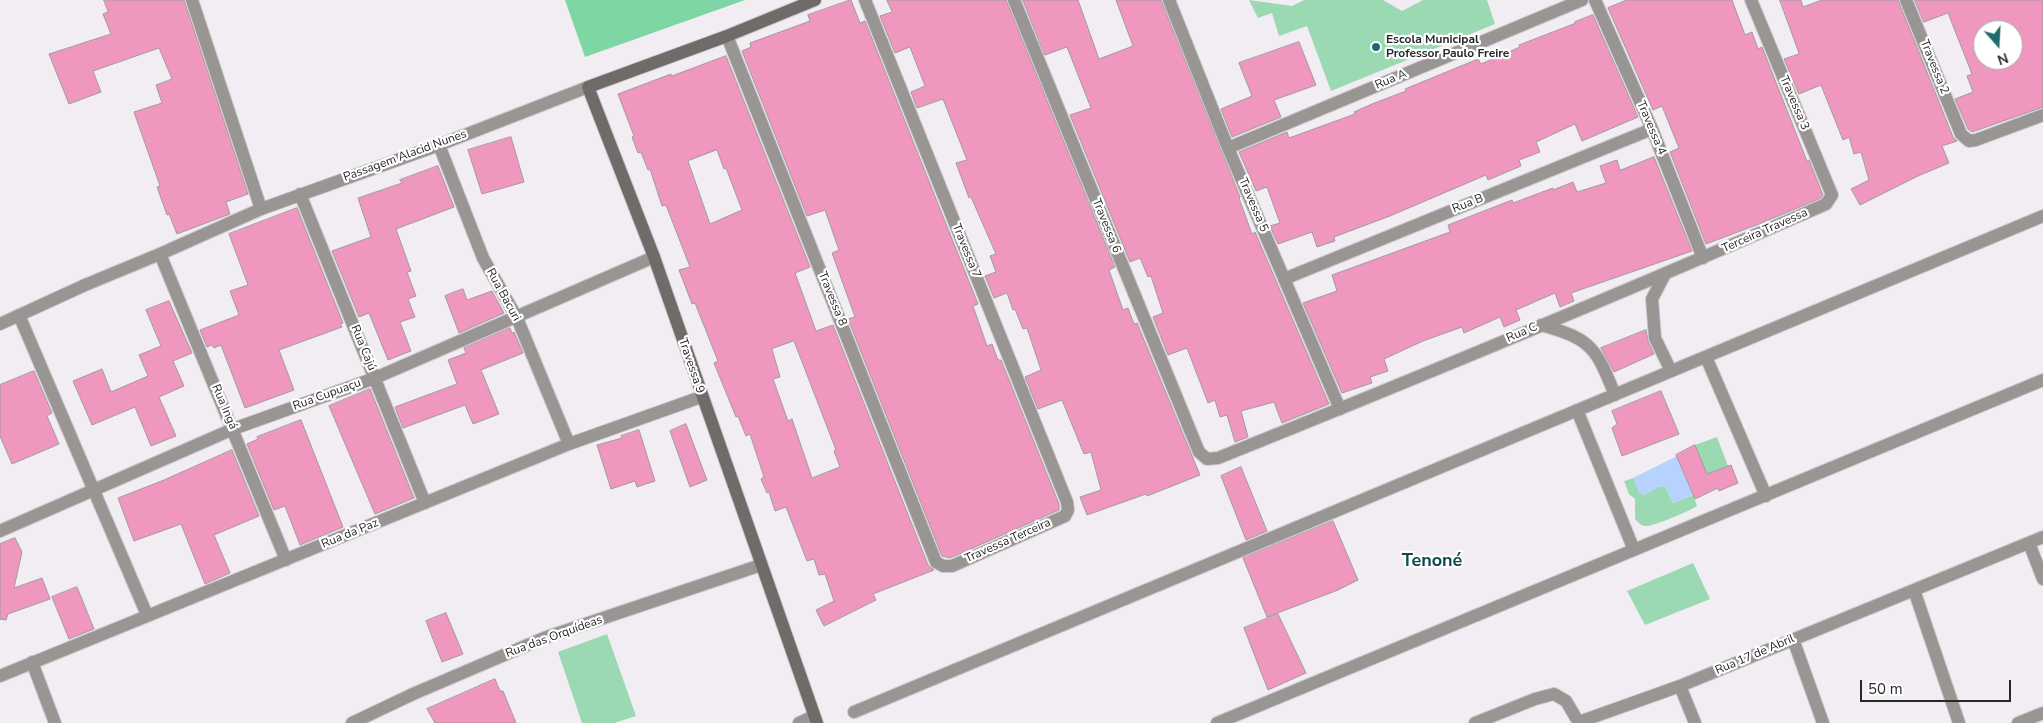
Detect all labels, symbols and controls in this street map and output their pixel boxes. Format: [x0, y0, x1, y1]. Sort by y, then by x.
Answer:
north arrow [1973, 20, 2023, 70]
place label: Escola Municipal Professor Paulo Freire [1386, 33, 1509, 61]
street label: Travessa 2 [1917, 38, 1951, 96]
marker: Escola Municipal Professor Paulo Freire [1370, 41, 1382, 53]
text: N [1995, 48, 2011, 69]
street label: Rua A [1373, 67, 1409, 93]
street label: Travessa 3 [1776, 74, 1812, 132]
street label: Travessa 4 [1633, 99, 1669, 157]
street label: Passagem Alacid Nunes [341, 127, 469, 185]
street label: Travessa 5 [1235, 176, 1271, 234]
street label: Rua B [1450, 191, 1486, 217]
street label: Travessa 6 [1089, 197, 1123, 255]
street label: Terceira Travessa [1720, 206, 1810, 256]
street label: Travessa 7 [949, 222, 983, 280]
street label: Rua Bacuri [483, 266, 523, 324]
street label: Travessa 8 [815, 270, 849, 328]
street label: Rua C [1504, 320, 1540, 346]
street label: Rua Cajú [347, 323, 379, 373]
street label: Travessa 9 [675, 336, 707, 396]
street label: Rua Cupuaçu [291, 376, 363, 414]
street label: Rua Ingá [208, 382, 240, 432]
street label: Rua da Paz [320, 516, 380, 552]
street label: Travessa Terceira [963, 516, 1053, 566]
district label: Tenoné [1402, 551, 1462, 573]
street label: Rua das Orquídeas [504, 613, 604, 661]
street label: Rua 17 de Abril [1713, 632, 1797, 678]
scale bar [1863, 670, 2014, 702]
text: 50 m [1868, 679, 1903, 699]

